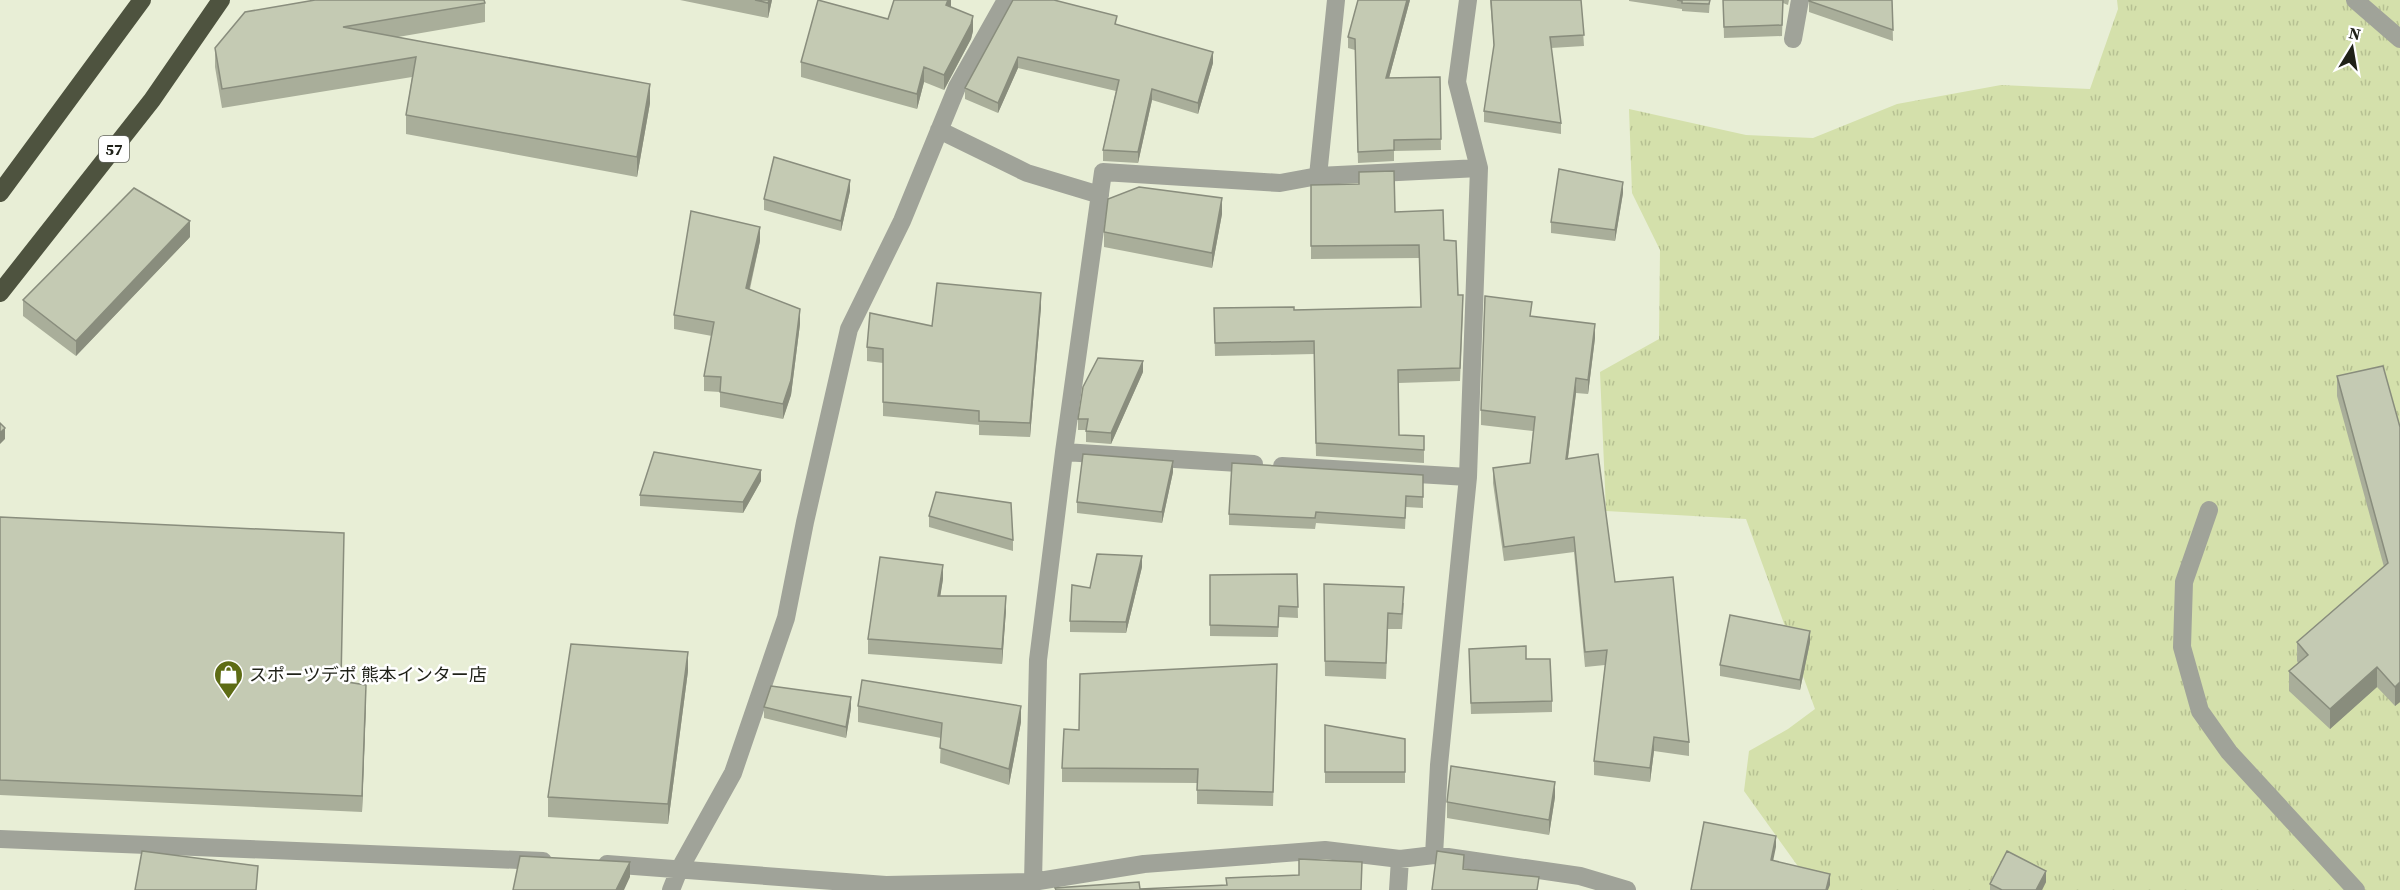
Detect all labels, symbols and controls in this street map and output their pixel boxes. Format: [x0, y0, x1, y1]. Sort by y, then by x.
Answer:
north arrow [2322, 18, 2382, 78]
text: N [2347, 21, 2363, 45]
road number: 57 [99, 136, 129, 162]
shop icon: スポーツデポ 熊本インター店 [212, 658, 244, 700]
place label: スポーツデポ 熊本インター店 [249, 662, 487, 687]

